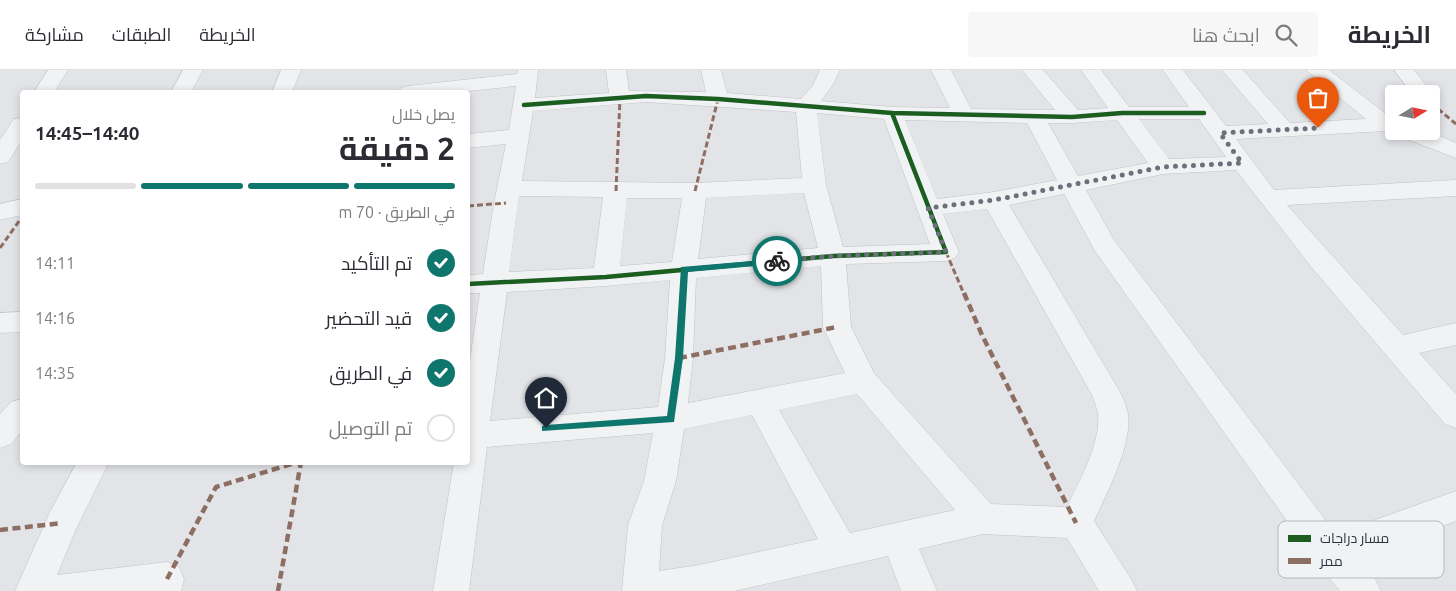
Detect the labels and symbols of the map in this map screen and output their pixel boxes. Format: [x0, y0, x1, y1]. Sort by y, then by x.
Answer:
pin [1297, 77, 1339, 128]
north arrow [1385, 85, 1440, 140]
courier [752, 236, 802, 286]
pin [525, 377, 567, 428]
legend [1278, 521, 1444, 578]
text: مسار دراجات [1320, 530, 1389, 546]
text: ممر [1319, 553, 1343, 569]

